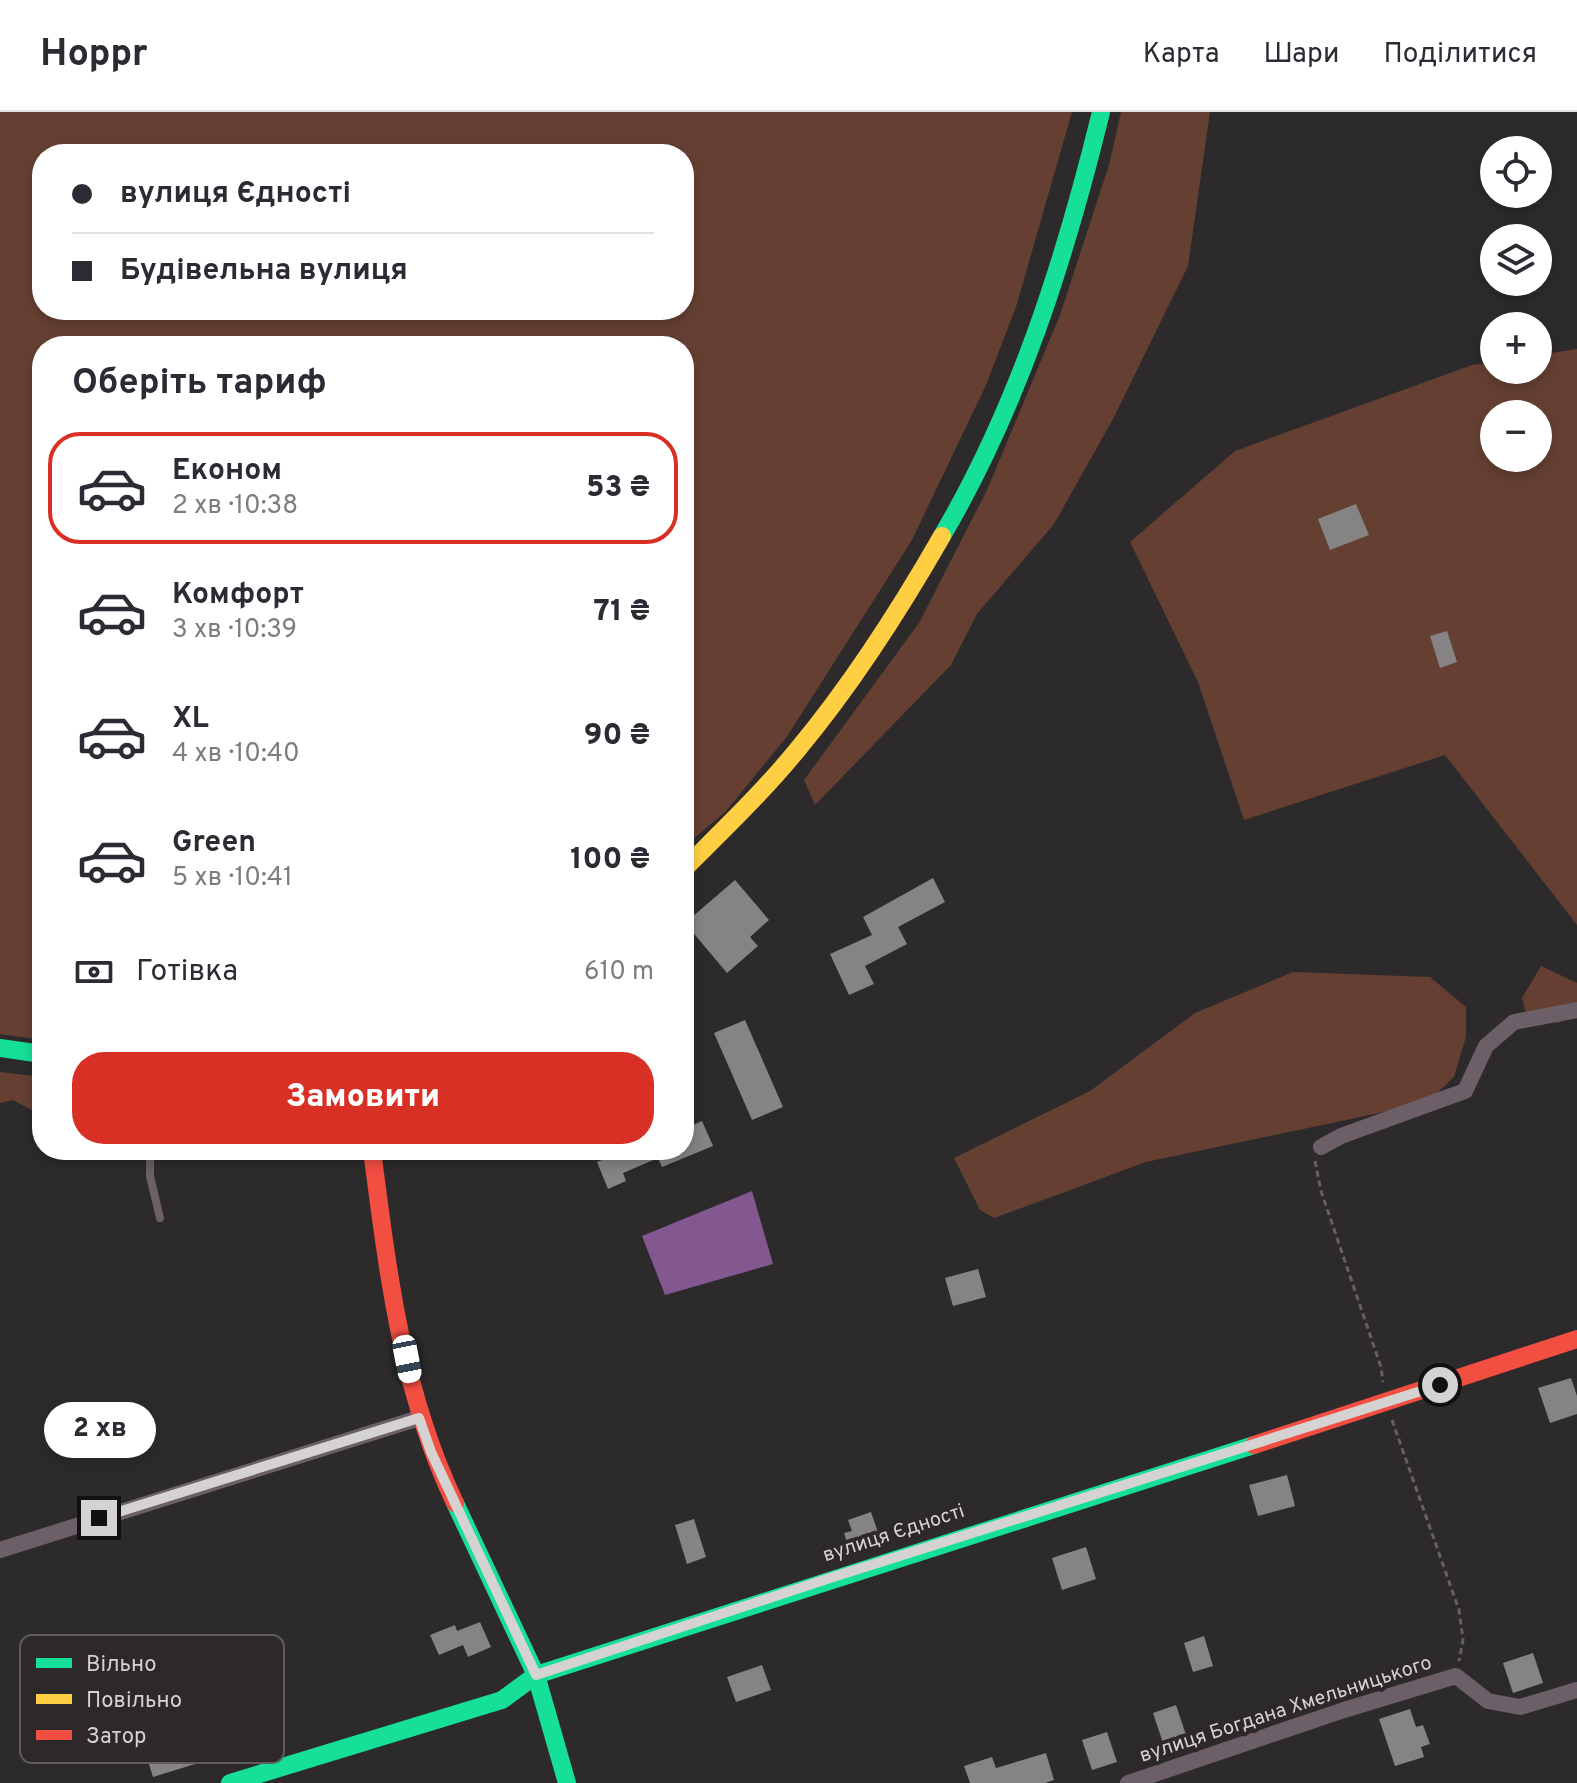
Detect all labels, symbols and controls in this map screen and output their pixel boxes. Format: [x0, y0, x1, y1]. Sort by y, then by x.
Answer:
text: Hoppr [40, 31, 148, 80]
text: Карта [1143, 37, 1219, 73]
text: Шари [1263, 37, 1339, 73]
text: Поділитися [1383, 37, 1537, 73]
map controls [1480, 136, 1552, 472]
button: locate [1480, 136, 1552, 208]
text: вулиця Єдності [120, 176, 351, 213]
button: layers [1480, 224, 1552, 296]
text: Будівельна вулиця [120, 253, 408, 290]
button: + [1480, 312, 1552, 384]
text: Оберіть тариф [72, 361, 327, 407]
button: − [1480, 400, 1552, 472]
icon: car [76, 452, 148, 524]
text: Економ [172, 453, 282, 490]
text: 53 ₴ [586, 470, 650, 507]
text: 2 хв · 10:38 [172, 490, 298, 523]
icon: car [76, 576, 148, 648]
text: Комфорт [172, 577, 304, 614]
text: 71 ₴ [593, 594, 650, 631]
text: 3 хв · 10:39 [172, 614, 297, 647]
icon: car [76, 700, 148, 772]
text: XL [172, 701, 209, 738]
text: 90 ₴ [584, 718, 650, 755]
text: 4 хв · 10:40 [172, 738, 300, 771]
icon: car [76, 824, 148, 896]
text: Green [172, 825, 256, 862]
text: 100 ₴ [570, 842, 650, 879]
text: 5 хв · 10:41 [172, 862, 293, 895]
icon: cash [72, 950, 116, 994]
text: Готівка [136, 954, 238, 991]
text: 610 m [584, 956, 654, 989]
button: Замовити [72, 1052, 654, 1144]
car [391, 1333, 423, 1385]
route start [1422, 1367, 1458, 1403]
callout: 2 хв [43, 1402, 155, 1458]
text: 2 хв [73, 1413, 127, 1446]
street label: вулиця Єдності [820, 1499, 968, 1569]
route end [81, 1500, 117, 1536]
legend [20, 1635, 284, 1763]
street label: вулиця Богдана Хмельницького [1137, 1650, 1435, 1770]
text: Вільно [86, 1652, 157, 1679]
text: Повільно [86, 1688, 182, 1715]
text: Затор [86, 1724, 146, 1751]

